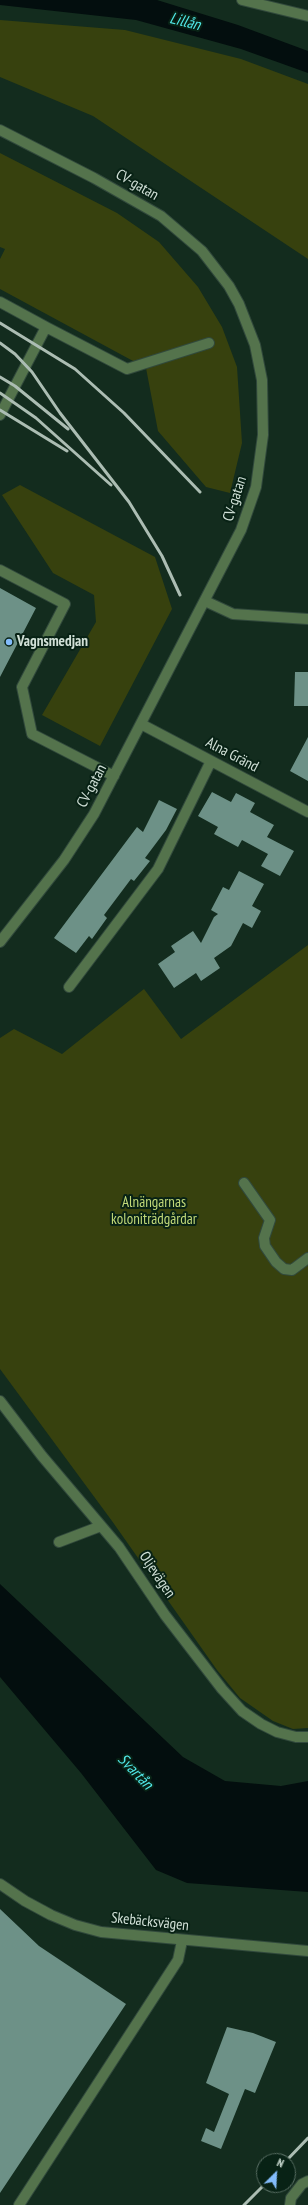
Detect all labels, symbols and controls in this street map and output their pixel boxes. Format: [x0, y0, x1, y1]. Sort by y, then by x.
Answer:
water label: Lillån [168, 9, 202, 35]
street label: CV-gatan [112, 166, 162, 204]
street label: CV-gatan [219, 474, 251, 524]
place label: Vagnsmedjan [17, 633, 88, 651]
marker: Vagnsmedjan [4, 637, 14, 647]
street label: Alna Gränd [203, 734, 261, 776]
street label: CV-gatan [73, 761, 111, 811]
park label: Alnängarnas koloniträdgårdar [111, 1194, 197, 1229]
street label: Oljevägen [135, 1548, 179, 1602]
water label: Svartån [113, 1750, 157, 1794]
street label: Skebäcksvägen [110, 1909, 190, 1935]
north arrow [256, 2153, 296, 2193]
text: N [275, 2155, 286, 2171]

